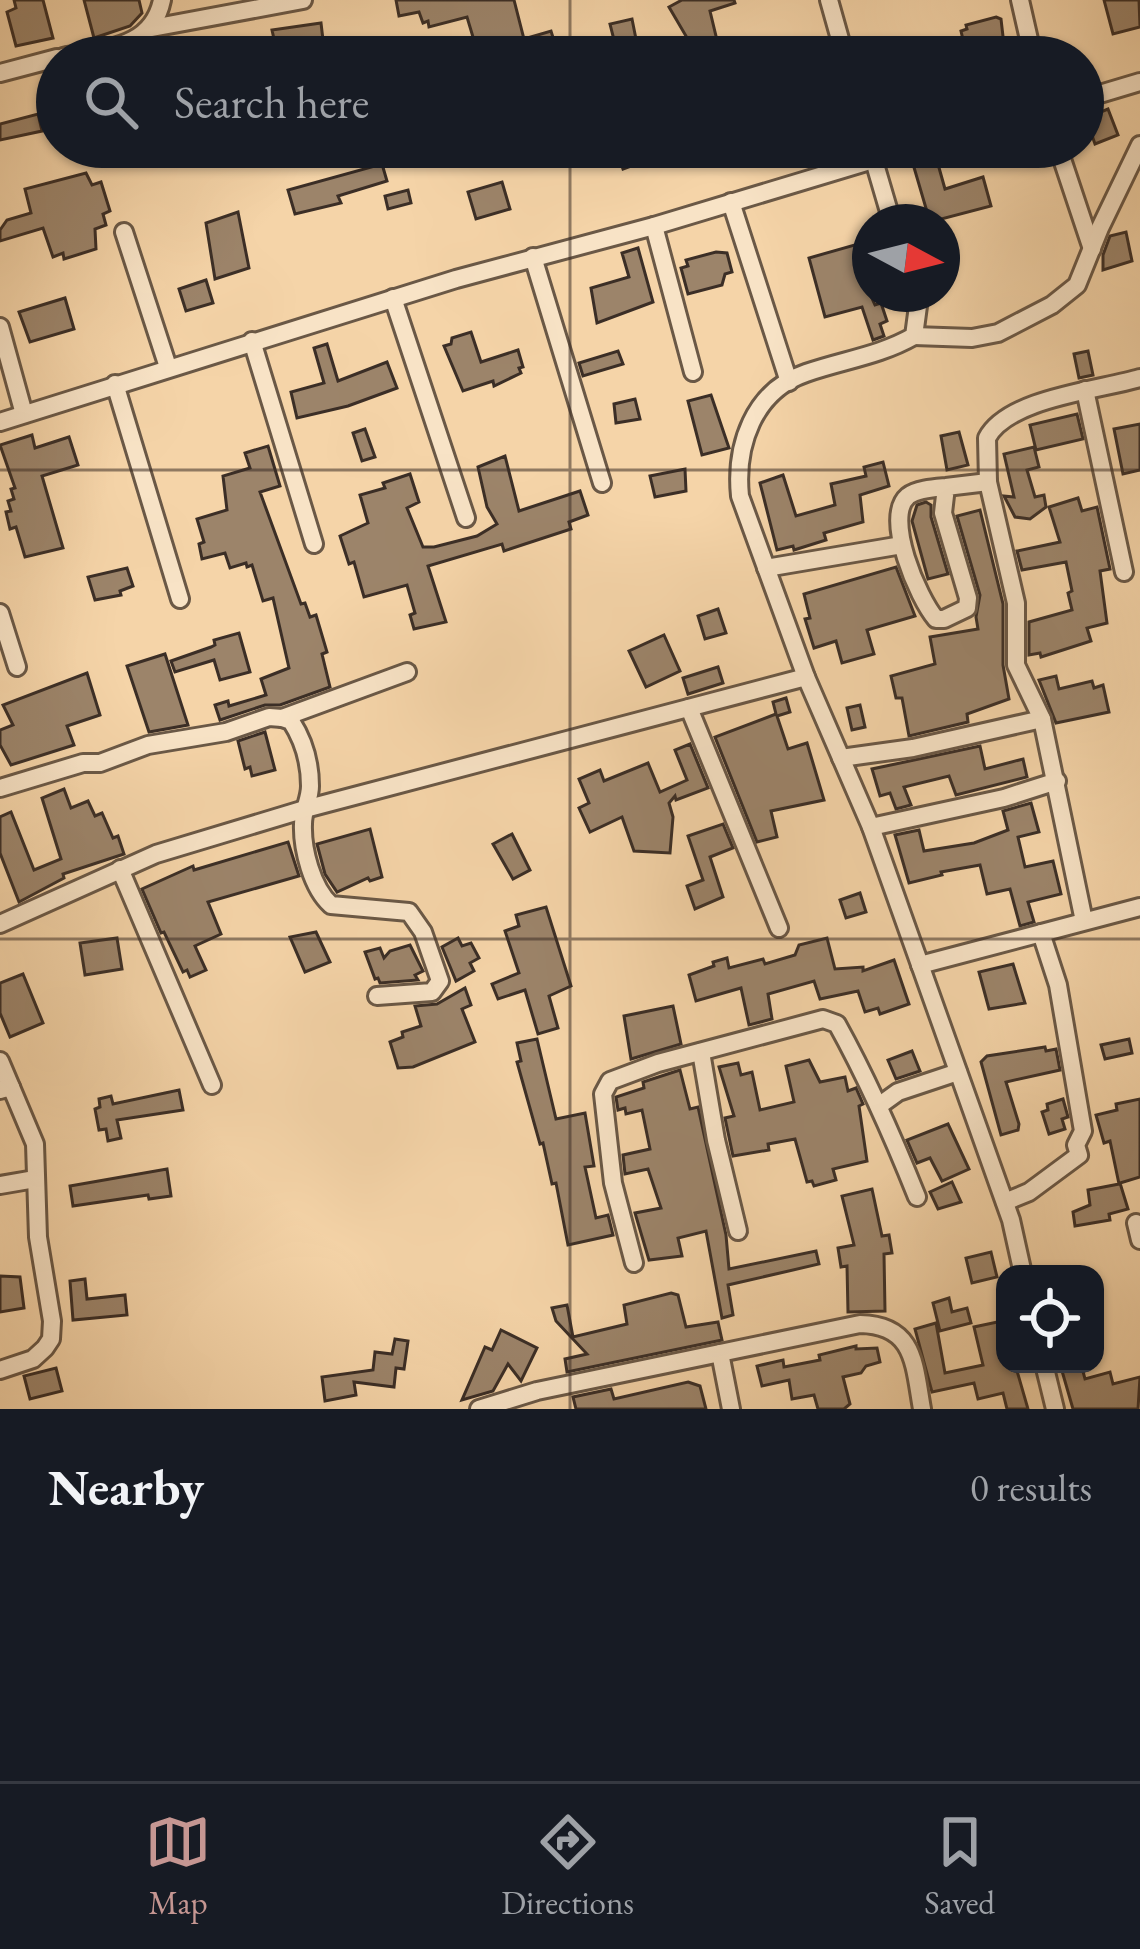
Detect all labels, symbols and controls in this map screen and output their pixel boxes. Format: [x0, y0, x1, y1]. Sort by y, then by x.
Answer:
search box [36, 36, 1104, 168]
icon: search [78, 69, 144, 135]
text: Search here [174, 73, 369, 131]
north arrow [852, 204, 960, 312]
map controls [996, 1265, 1104, 1373]
button: locate [996, 1265, 1104, 1373]
text: Nearby [48, 1454, 204, 1520]
text: 0 results [970, 1462, 1092, 1513]
tab: Map [145, 1809, 211, 1924]
tab: Directions [501, 1809, 634, 1924]
tab: Saved [924, 1809, 995, 1924]

